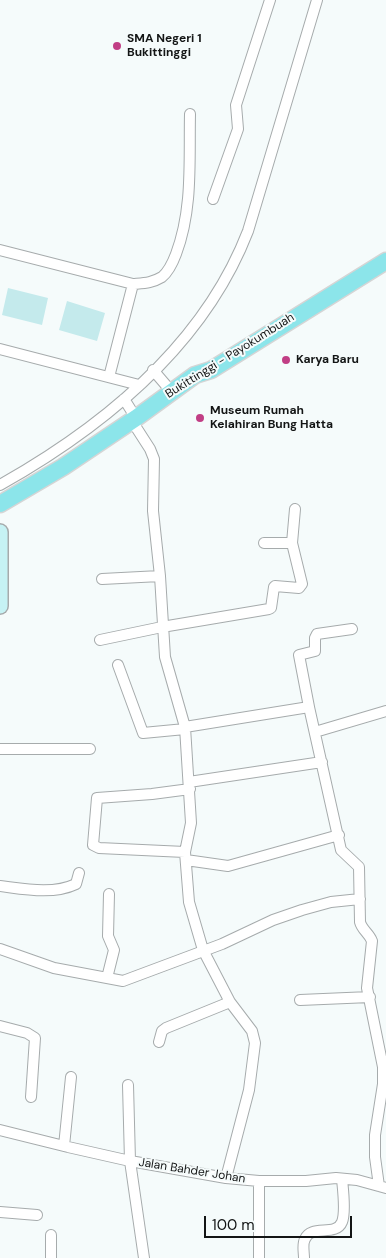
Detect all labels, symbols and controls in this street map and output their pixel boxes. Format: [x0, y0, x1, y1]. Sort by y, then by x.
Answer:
place label: SMA Negeri 1 Bukittinggi [127, 32, 202, 60]
marker: SMA Negeri 1 Bukittinggi [111, 40, 123, 52]
street label: Bukittinggi - Payokumbuah [163, 310, 297, 402]
place label: Karya Baru [296, 353, 359, 367]
marker: Karya Baru [280, 354, 292, 366]
place label: Museum Rumah Kelahiran Bung Hatta [210, 404, 333, 432]
marker: Museum Rumah Kelahiran Bung Hatta [194, 412, 206, 424]
street label: Jalan Bahder Johan [138, 1155, 246, 1187]
scale bar [206, 1206, 354, 1238]
text: 100 m [212, 1215, 255, 1235]

